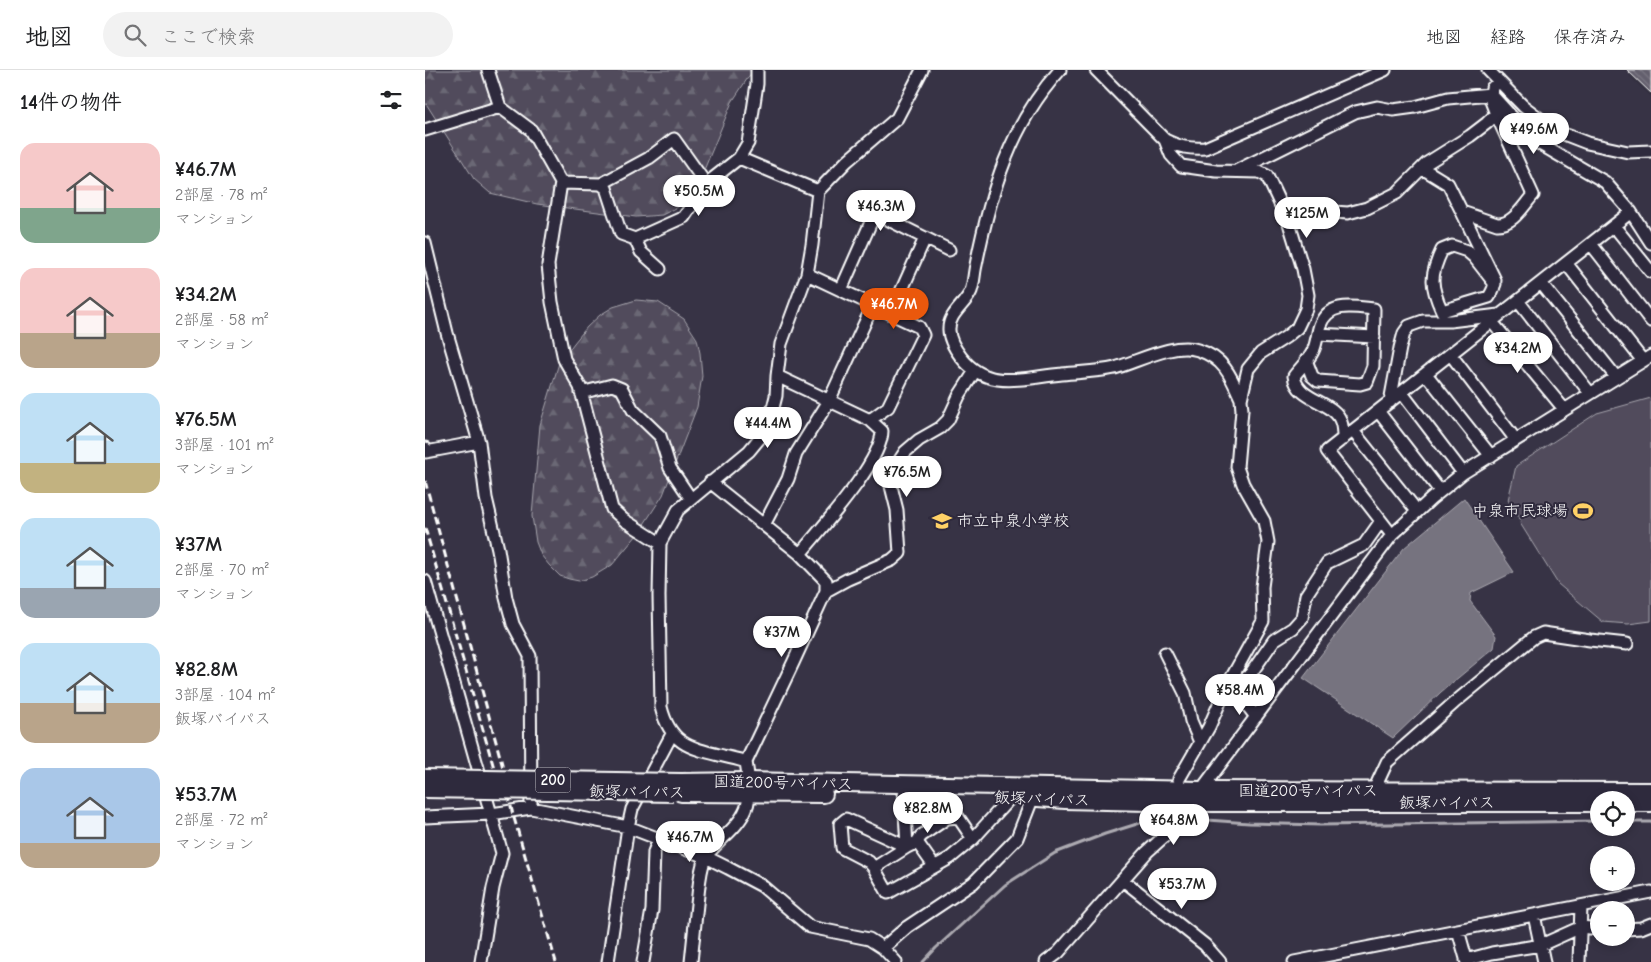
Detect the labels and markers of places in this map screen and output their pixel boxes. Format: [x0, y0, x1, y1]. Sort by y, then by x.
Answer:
pin: ¥49.6M [1493, 112, 1575, 155]
pin: ¥50.5M [658, 174, 740, 217]
pin: ¥46.3M [840, 190, 922, 232]
pin: ¥125M [1272, 196, 1342, 239]
pin: ¥46.7M [853, 288, 935, 330]
pin: ¥34.2M [1477, 332, 1559, 374]
pin: ¥44.4M [727, 406, 809, 449]
pin: ¥76.5M [866, 456, 948, 498]
sports icon: 中泉市民球場 [1572, 500, 1594, 522]
place label: 中泉市民球場 [1472, 502, 1568, 520]
school or university icon: 市立中泉小学校 [931, 510, 953, 532]
place label: 市立中泉小学校 [957, 512, 1069, 530]
pin: ¥37M [752, 616, 812, 658]
pin: ¥58.4M [1199, 674, 1281, 716]
pin: ¥82.8M [887, 792, 969, 834]
pin: ¥64.8M [1133, 804, 1215, 846]
pin: ¥46.7M [649, 820, 731, 863]
pin: ¥53.7M [1141, 868, 1223, 910]

